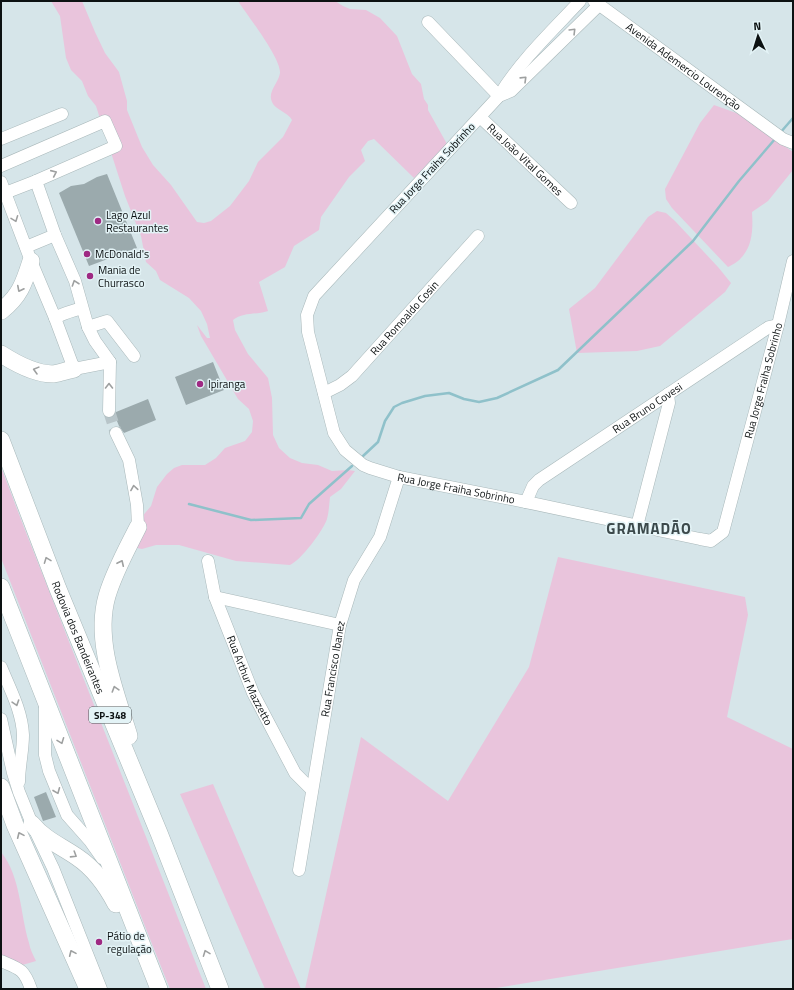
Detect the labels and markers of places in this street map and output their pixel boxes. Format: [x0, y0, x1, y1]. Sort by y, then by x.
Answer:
place label: Lago Azul Restaurantes [106, 207, 168, 236]
marker: Lago Azul Restaurantes [93, 216, 103, 226]
place label: McDonald's [95, 246, 149, 262]
marker: McDonald's [82, 249, 92, 259]
place label: Mania de Churrasco [98, 262, 145, 291]
marker: Mania de Churrasco [85, 271, 95, 281]
place label: Ipiranga [208, 376, 246, 392]
marker: Ipiranga [195, 379, 205, 389]
place label: Pátio de regulação [107, 928, 152, 957]
marker: Pátio de regulação [94, 937, 104, 947]

